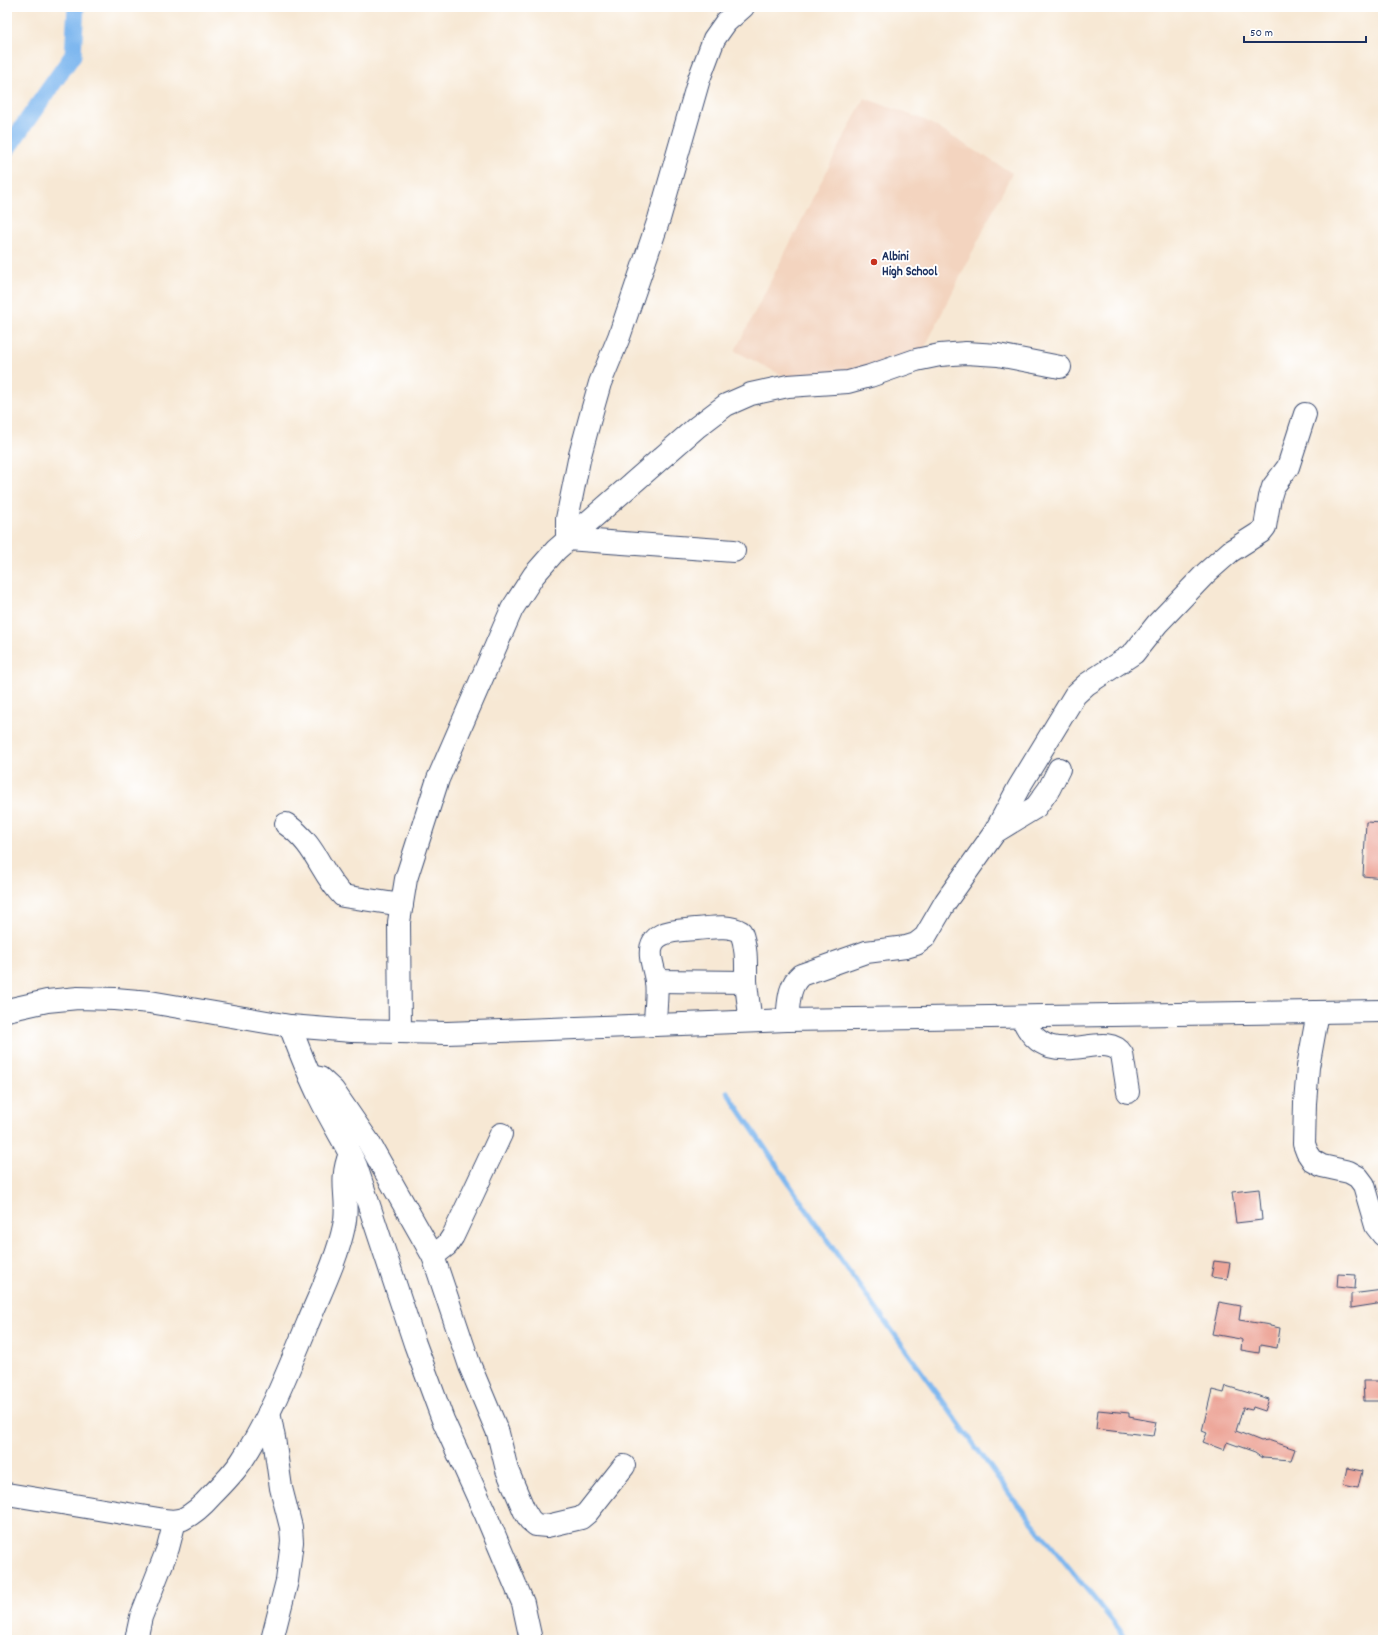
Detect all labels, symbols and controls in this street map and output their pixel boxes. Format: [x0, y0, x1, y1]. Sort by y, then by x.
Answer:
scale bar [1244, 18, 1366, 44]
text: 50 m [1250, 25, 1273, 42]
place label: Albini High School [882, 248, 938, 282]
marker: Albini High School [869, 257, 879, 267]

